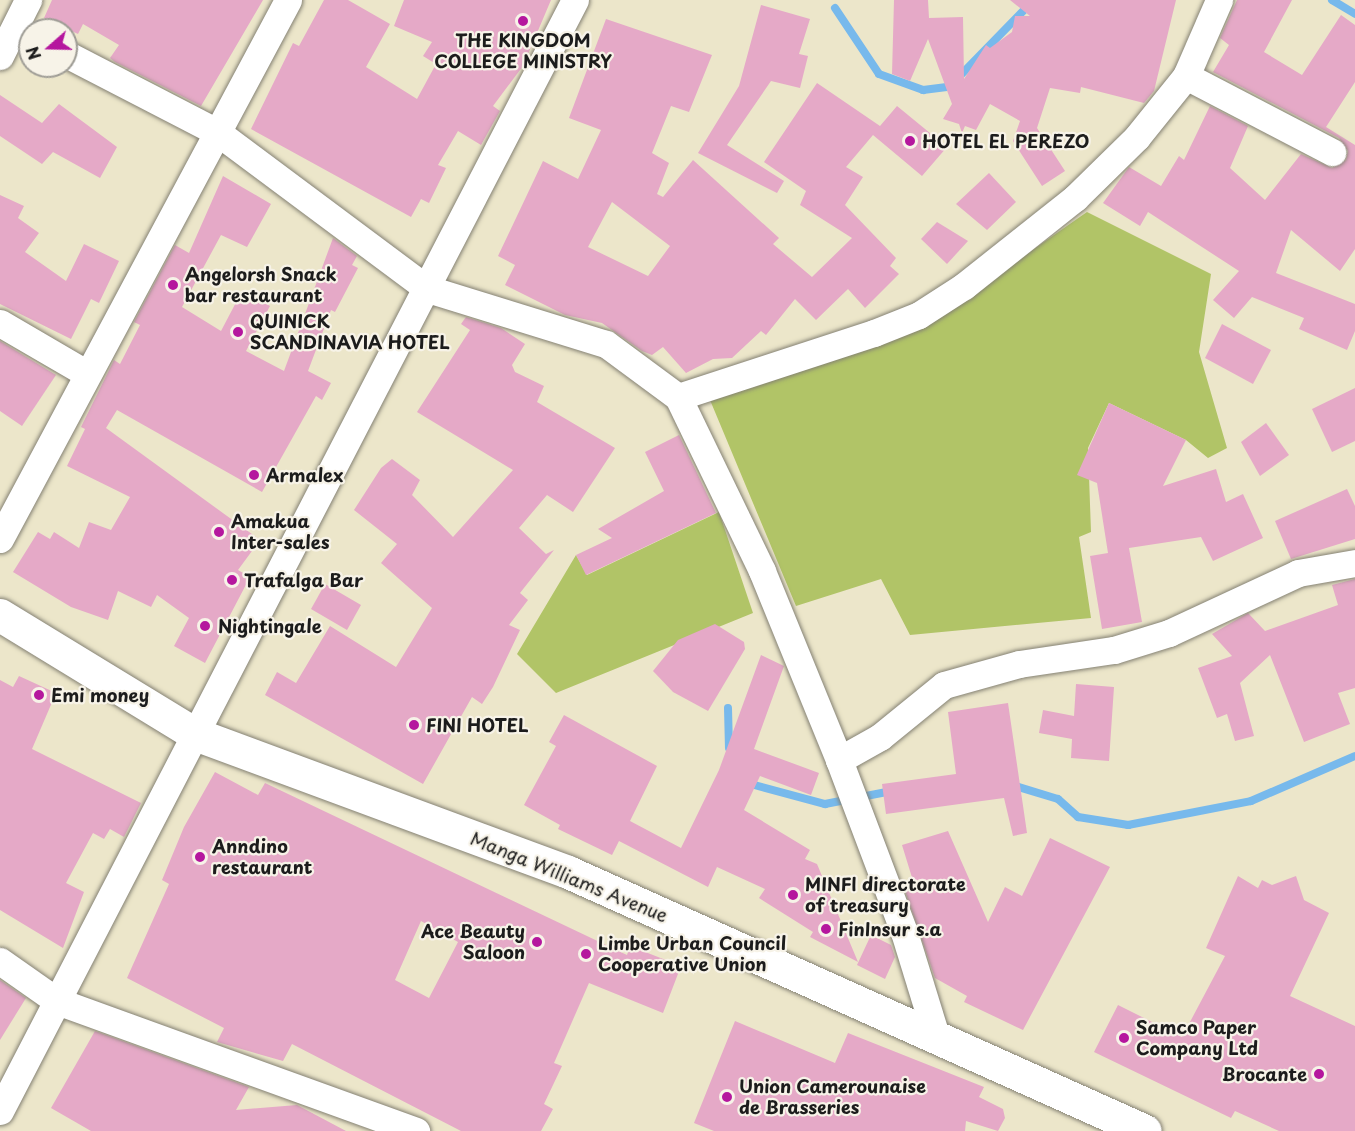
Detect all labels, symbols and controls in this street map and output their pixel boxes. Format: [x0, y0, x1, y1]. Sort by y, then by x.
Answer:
marker: THE KINGDOM COLLEGE MINISTRY [516, 14, 530, 28]
north arrow [18, 18, 78, 78]
place label: THE KINGDOM COLLEGE MINISTRY [433, 30, 613, 72]
text: N [20, 43, 46, 64]
place label: HOTEL EL PEREZO [922, 130, 1090, 152]
marker: HOTEL EL PEREZO [903, 134, 917, 148]
place label: Angelorsh Snack bar restaurant [185, 264, 338, 306]
marker: Angelorsh Snack bar restaurant [166, 278, 180, 292]
place label: QUINICK SCANDINAVIA HOTEL [250, 311, 451, 354]
marker: QUINICK SCANDINAVIA HOTEL [231, 325, 245, 339]
place label: Armalex [266, 464, 343, 486]
marker: Armalex [247, 468, 261, 482]
place label: Amakua Inter-sales [231, 511, 330, 554]
marker: Amakua Inter-sales [212, 525, 226, 539]
place label: Trafalga Bar [244, 569, 364, 591]
marker: Trafalga Bar [225, 573, 239, 587]
place label: Nightingale [218, 615, 322, 637]
marker: Nightingale [196, 617, 214, 635]
place label: Emi money [51, 684, 150, 706]
marker: Emi money [32, 688, 46, 702]
place label: FINI HOTEL [426, 714, 530, 736]
marker: FINI HOTEL [407, 718, 421, 732]
street label: Manga Williams Avenue [468, 828, 670, 926]
place label: Anndino restaurant [212, 836, 312, 878]
marker: Anndino restaurant [193, 850, 207, 864]
place label: MINFI directorate of treasury [805, 874, 968, 916]
marker: MINFI directorate of treasury [786, 888, 800, 902]
place label: FinInsur s.a [838, 918, 942, 940]
place label: Ace Beauty Saloon [420, 921, 525, 964]
marker: FinInsur s.a [819, 922, 833, 936]
place label: Limbe Urban Council Cooperative Union [598, 933, 787, 976]
marker: Ace Beauty Saloon [530, 935, 544, 949]
marker: Limbe Urban Council Cooperative Union [579, 947, 593, 961]
place label: Samco Paper Company Ltd [1136, 1017, 1257, 1060]
marker: Samco Paper Company Ltd [1117, 1031, 1131, 1045]
place label: Brocante [1222, 1063, 1307, 1085]
marker: Brocante [1312, 1067, 1326, 1081]
place label: Union Camerounaise de Brasseries [739, 1076, 927, 1118]
marker: Union Camerounaise de Brasseries [720, 1090, 734, 1104]

